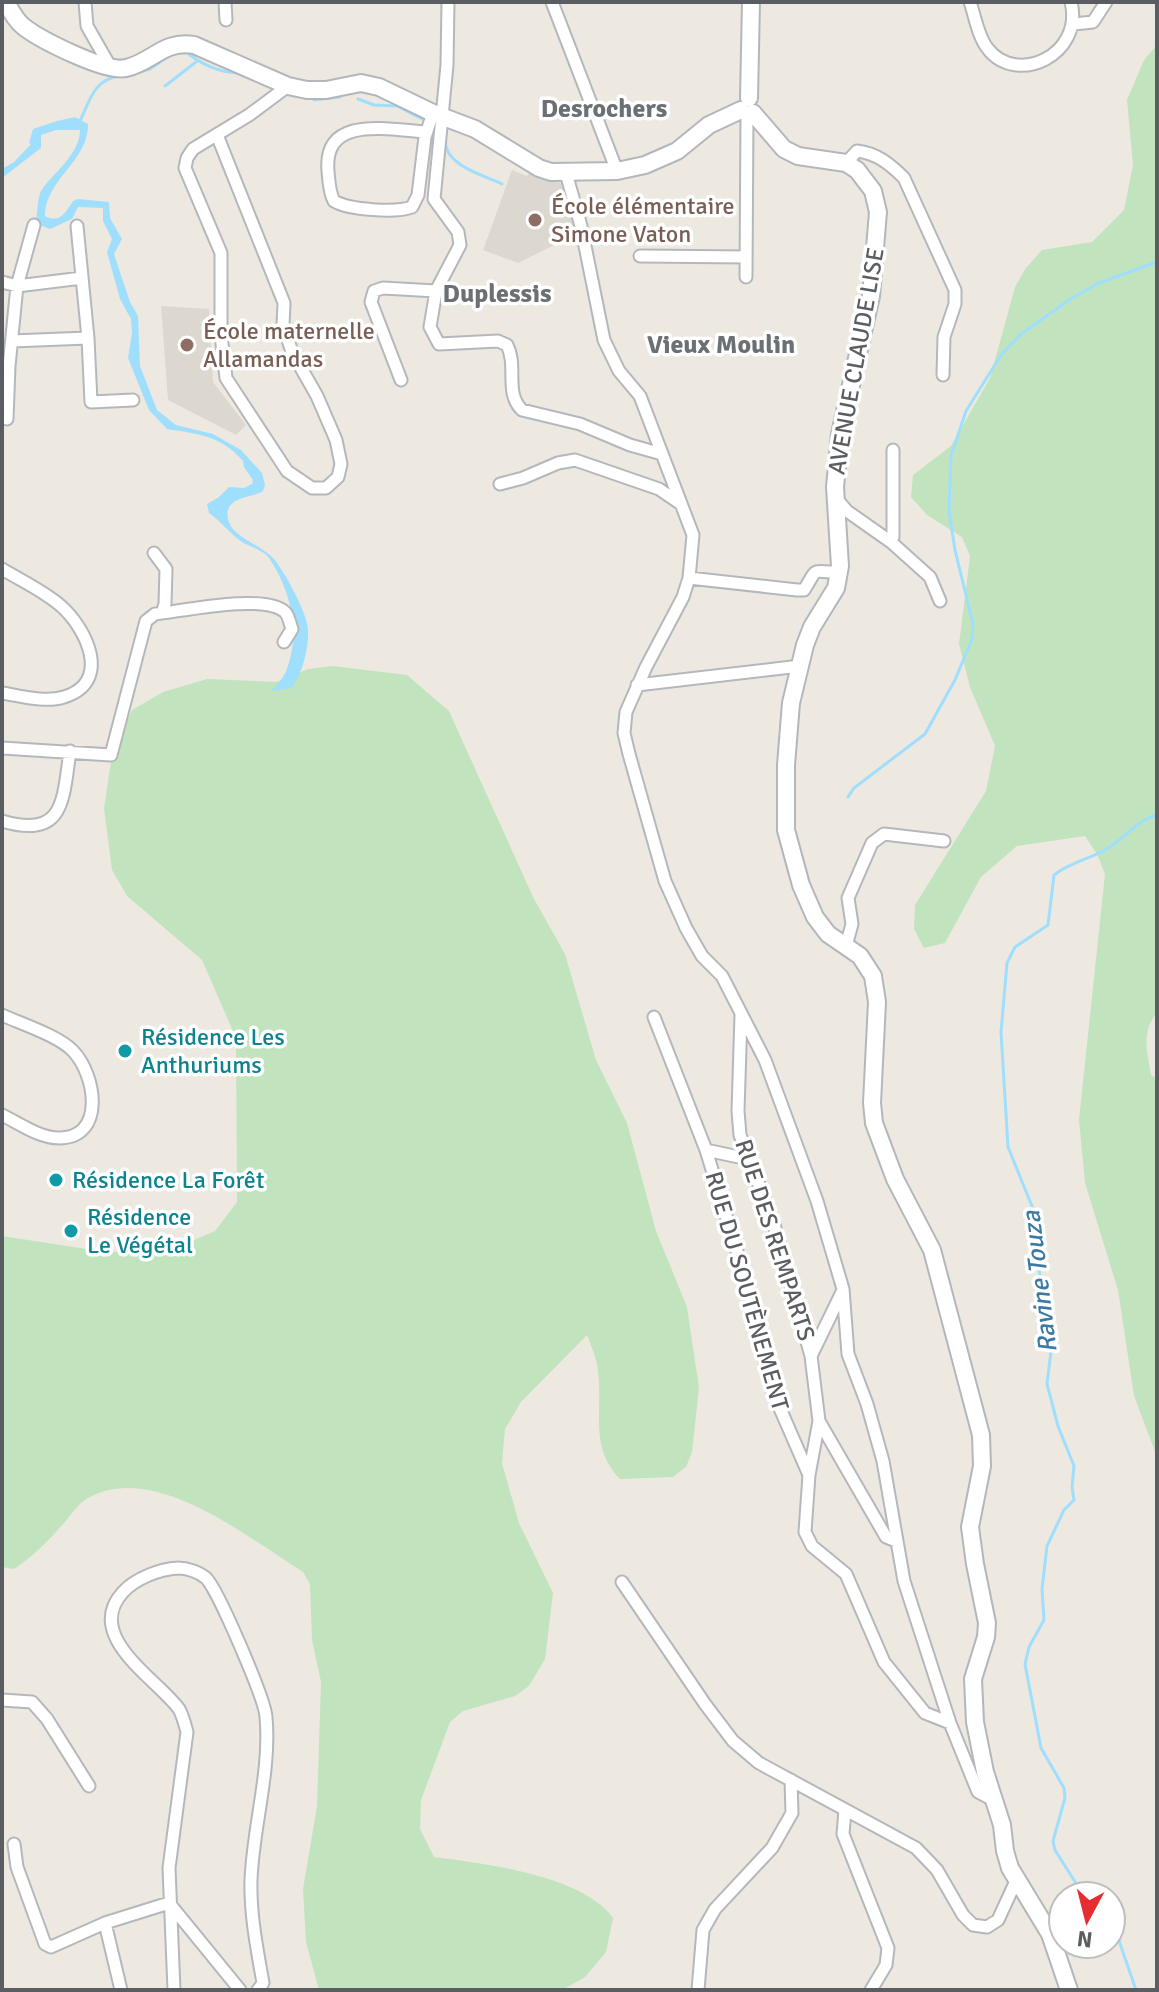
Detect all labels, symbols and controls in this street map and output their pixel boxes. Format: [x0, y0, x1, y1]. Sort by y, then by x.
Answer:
district label: Desrochers [541, 93, 667, 125]
place label: École élémentaire Simone Vaton [551, 191, 735, 249]
marker: École élémentaire Simone Vaton [526, 211, 544, 229]
street label: AVENUE CLAUDE LISE [821, 245, 891, 477]
district label: Duplessis [443, 278, 551, 310]
place label: École maternelle Allamandas [203, 316, 375, 374]
district label: Vieux Moulin [647, 329, 795, 361]
marker: École maternelle Allamandas [178, 336, 196, 354]
place label: Résidence Les Anthuriums [141, 1022, 285, 1080]
marker: Résidence Les Anthuriums [116, 1042, 134, 1060]
street label: RUE DES REMPARTS [728, 1135, 822, 1345]
place label: Résidence La Forêt [72, 1165, 264, 1195]
street label: RUE DU SOUTÈNEMENT [698, 1168, 796, 1414]
marker: Résidence La Forêt [47, 1171, 65, 1189]
place label: Résidence Le Végétal [87, 1202, 193, 1260]
water label: Ravine Touza [1015, 1208, 1065, 1355]
marker: Résidence Le Végétal [62, 1222, 80, 1240]
north arrow [1047, 1880, 1127, 1960]
text: N [1075, 1925, 1094, 1954]

